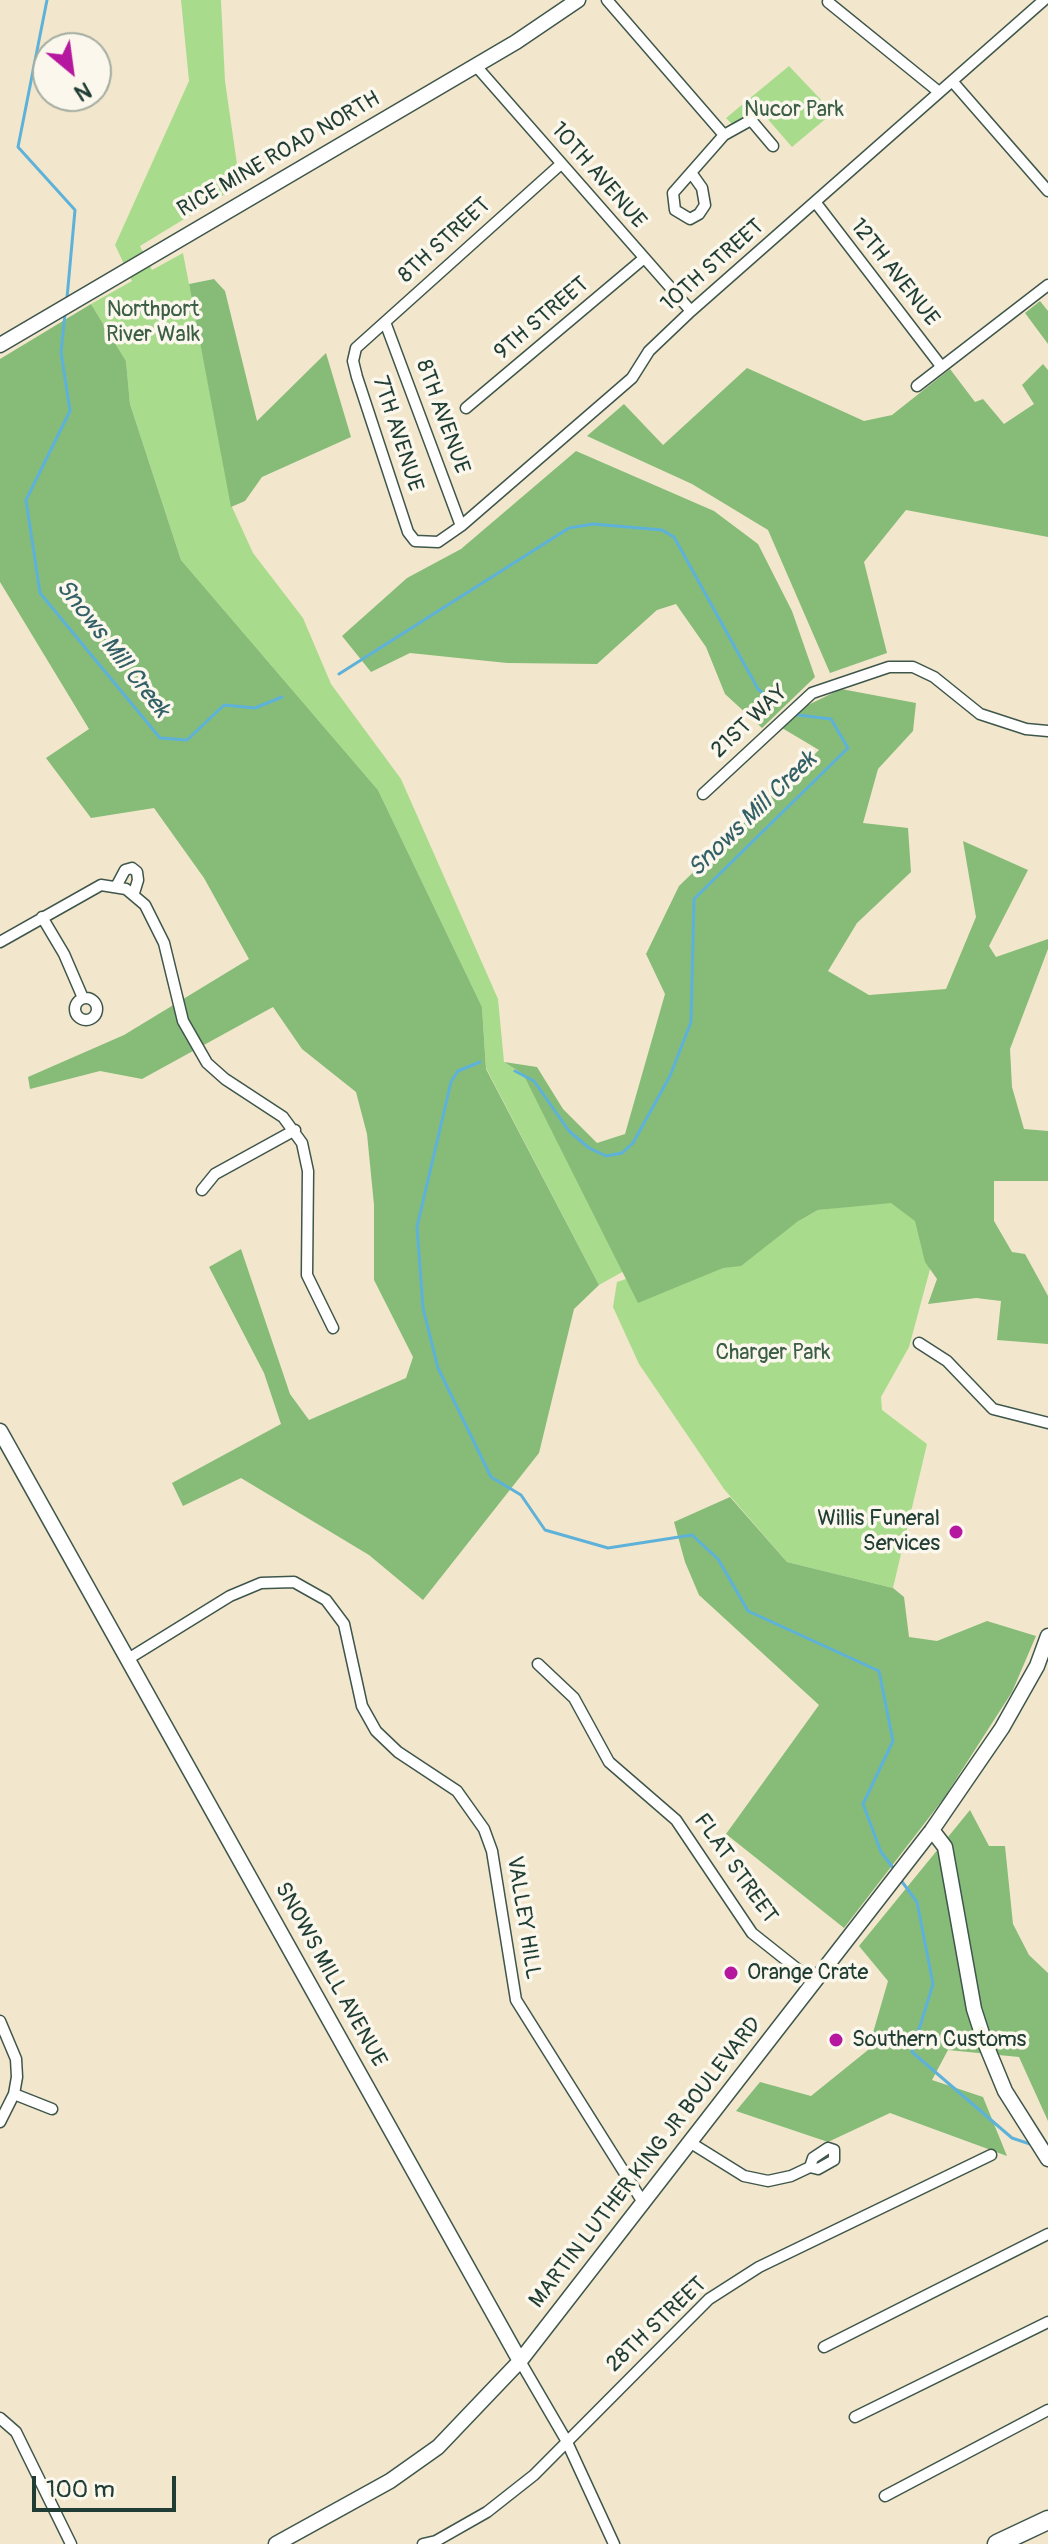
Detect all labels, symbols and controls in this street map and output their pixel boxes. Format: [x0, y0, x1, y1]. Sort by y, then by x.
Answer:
north arrow [32, 32, 112, 112]
text: N [69, 75, 96, 107]
street label: RICE MINE ROAD NORTH [173, 86, 385, 224]
park label: Nucor Park [744, 97, 844, 123]
street label: 10TH AVENUE [545, 118, 651, 234]
street label: 8TH STREET [393, 193, 497, 289]
street label: 10TH STREET [656, 214, 770, 318]
street label: 12TH AVENUE [844, 214, 944, 332]
street label: 9TH STREET [489, 272, 595, 366]
park label: Northport River Walk [106, 297, 200, 348]
street label: 8TH AVENUE [409, 356, 475, 478]
street label: 7TH AVENUE [366, 373, 428, 495]
water label: Snows Mill Creek [49, 574, 175, 724]
street label: 21ST WAY [706, 680, 794, 764]
water label: Snows Mill Creek [683, 746, 823, 884]
park label: Charger Park [715, 1340, 831, 1366]
place label: Willis Funeral Services [817, 1506, 940, 1558]
marker: Willis Funeral Services [947, 1523, 965, 1541]
street label: FLAT STREET [687, 1809, 783, 1929]
street label: VALLEY HILL [500, 1854, 546, 1982]
street label: SNOWS MILL AVENUE [268, 1878, 392, 2072]
place label: Orange Crate [747, 1960, 868, 1986]
marker: Orange Crate [722, 1964, 740, 1982]
street label: MARTIN LUTHER KING JR BOULEVARD [524, 2012, 768, 2314]
place label: Southern Customs [852, 2027, 1026, 2053]
marker: Southern Customs [827, 2031, 845, 2049]
street label: 28TH STREET [601, 2272, 713, 2378]
scale bar [36, 2460, 180, 2510]
text: 100 m [46, 2475, 115, 2504]

